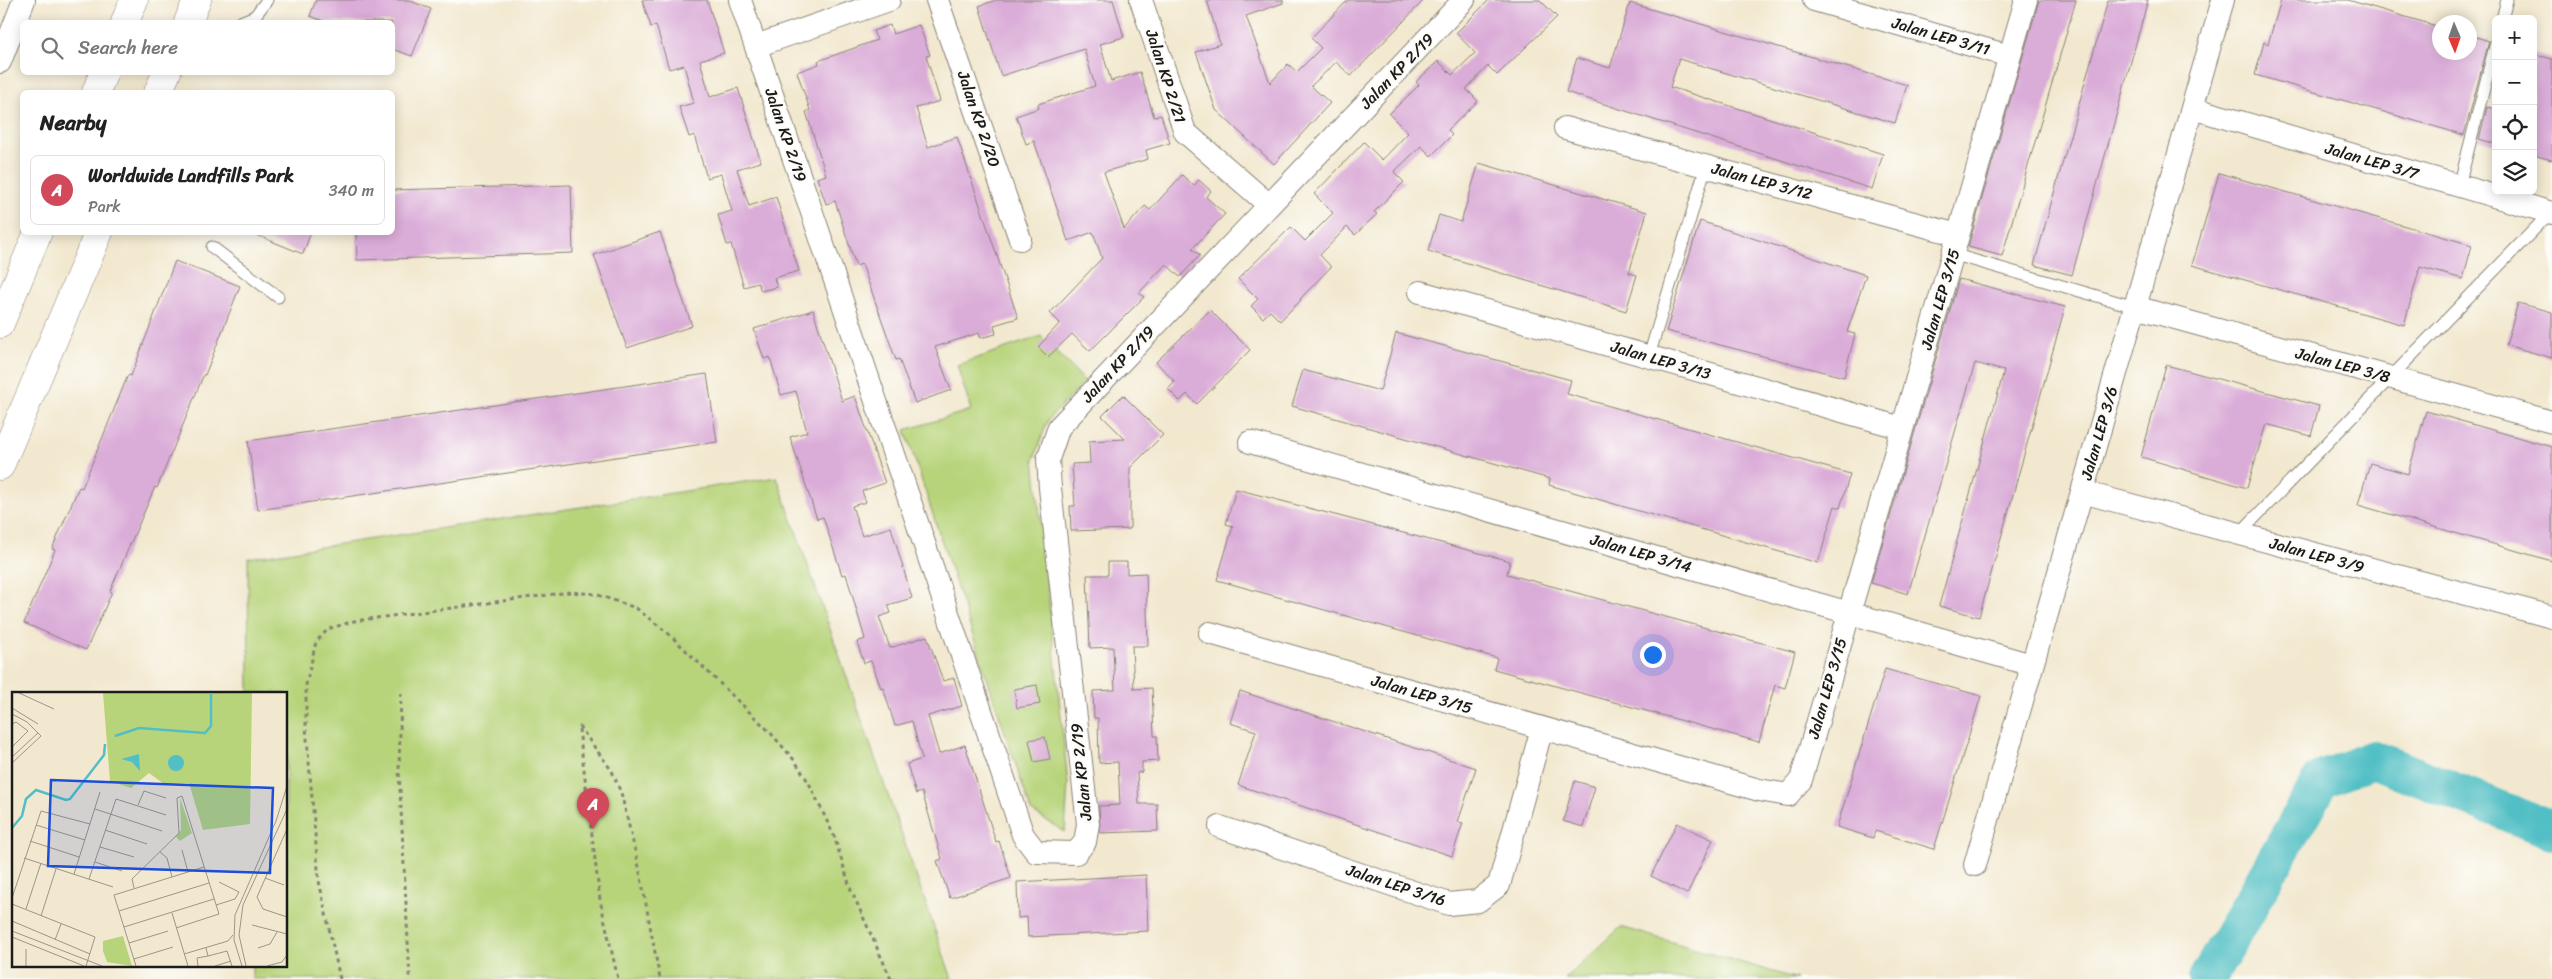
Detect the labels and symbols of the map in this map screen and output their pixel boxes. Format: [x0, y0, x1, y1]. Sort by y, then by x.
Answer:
street label: Jalan LEP 3/11 [1888, 8, 1994, 64]
north arrow [2432, 15, 2477, 60]
street label: Jalan KP 2/21 [1137, 24, 1195, 127]
street label: Jalan KP 2/19 [1352, 26, 1442, 117]
street label: Jalan KP 2/20 [949, 66, 1009, 171]
street label: Jalan KP 2/19 [756, 83, 816, 186]
street label: Jalan LEP 3/7 [2321, 134, 2423, 188]
street label: Jalan LEP 3/12 [1707, 153, 1816, 208]
street label: Jalan LEP 3/15 [1911, 245, 1968, 354]
street label: Jalan KP 2/19 [1073, 318, 1162, 410]
street label: Jalan LEP 3/13 [1607, 332, 1715, 388]
street label: Jalan LEP 3/8 [2291, 338, 2394, 392]
street label: Jalan LEP 3/6 [2072, 383, 2126, 484]
street label: Jalan LEP 3/14 [1586, 524, 1695, 581]
street label: Jalan LEP 3/9 [2265, 528, 2368, 582]
street label: Jalan LEP 3/15 [1798, 634, 1855, 743]
your location [1640, 642, 1666, 668]
street label: Jalan LEP 3/15 [1367, 665, 1476, 722]
inset map [12, 692, 288, 966]
street label: Jalan KP 2/19 [1061, 722, 1101, 823]
pin: A [577, 788, 609, 829]
street label: Jalan LEP 3/16 [1341, 855, 1450, 915]

